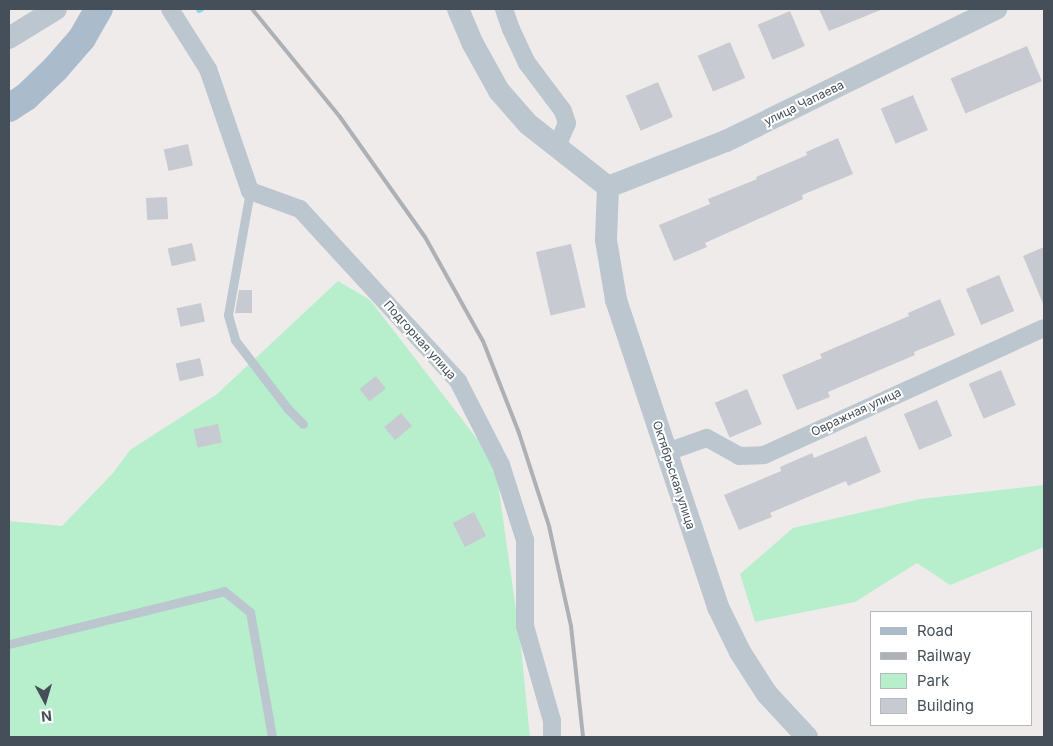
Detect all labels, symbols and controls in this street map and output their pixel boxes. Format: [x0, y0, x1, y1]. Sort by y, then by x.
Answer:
street label: улица Чапаева [762, 77, 846, 129]
street label: Подгорная улица [381, 298, 459, 382]
street label: Овражная улица [809, 385, 903, 439]
street label: Октябрьская улица [650, 419, 698, 531]
legend [870, 611, 1033, 726]
text: Road [917, 621, 953, 640]
text: Railway [917, 646, 971, 665]
text: Park [917, 671, 949, 690]
north arrow [20, 676, 70, 726]
text: Building [917, 696, 974, 715]
text: N [40, 707, 53, 725]

